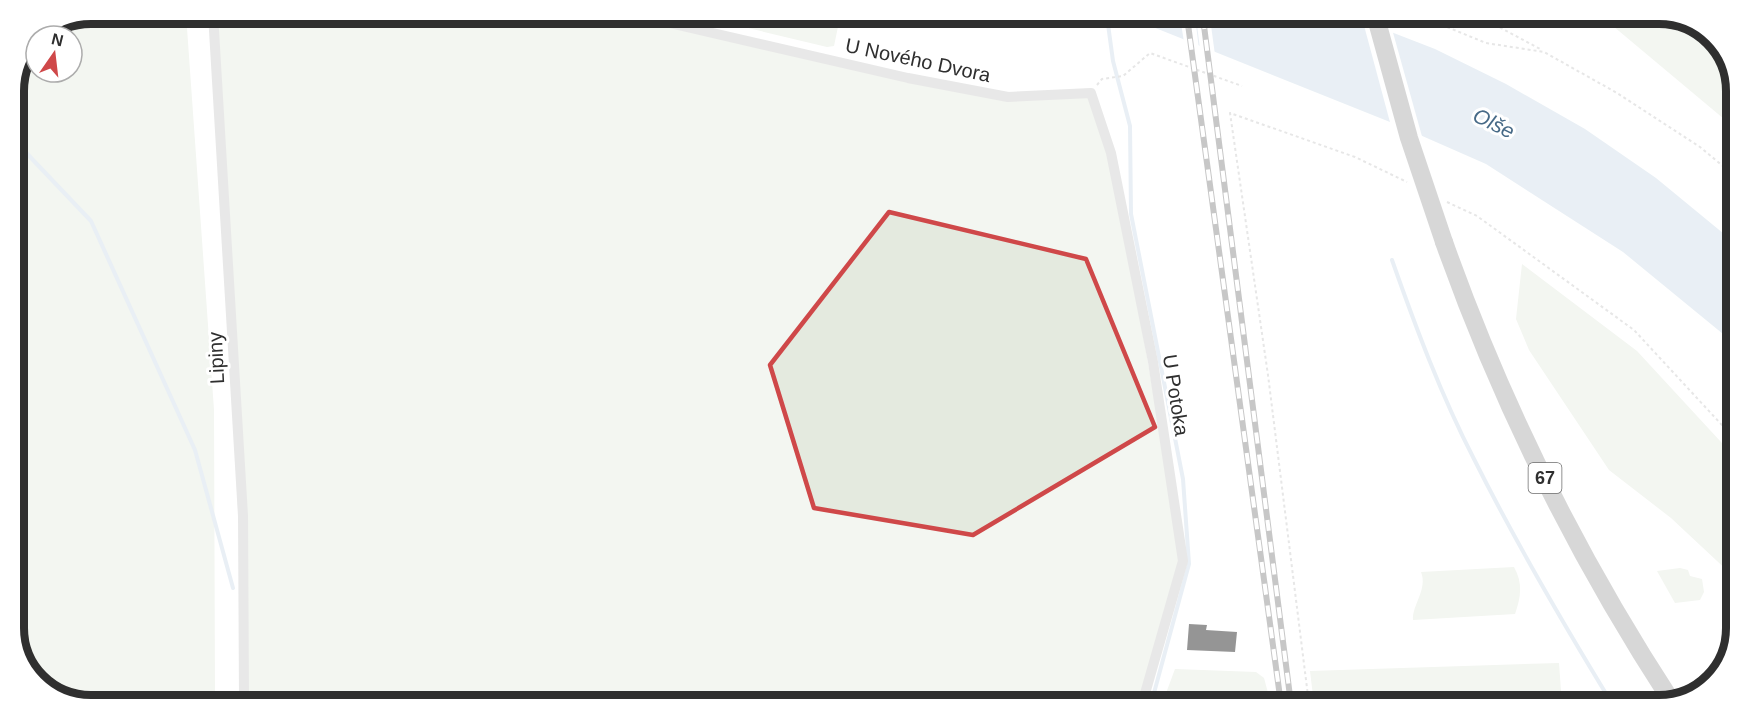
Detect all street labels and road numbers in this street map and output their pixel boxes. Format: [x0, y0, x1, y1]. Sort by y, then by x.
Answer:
street label: U Nového Dvora [843, 34, 993, 86]
street label: Lipiny [204, 331, 228, 385]
street label: U Potoka [1159, 353, 1193, 438]
road number: 67 [1528, 463, 1562, 493]

